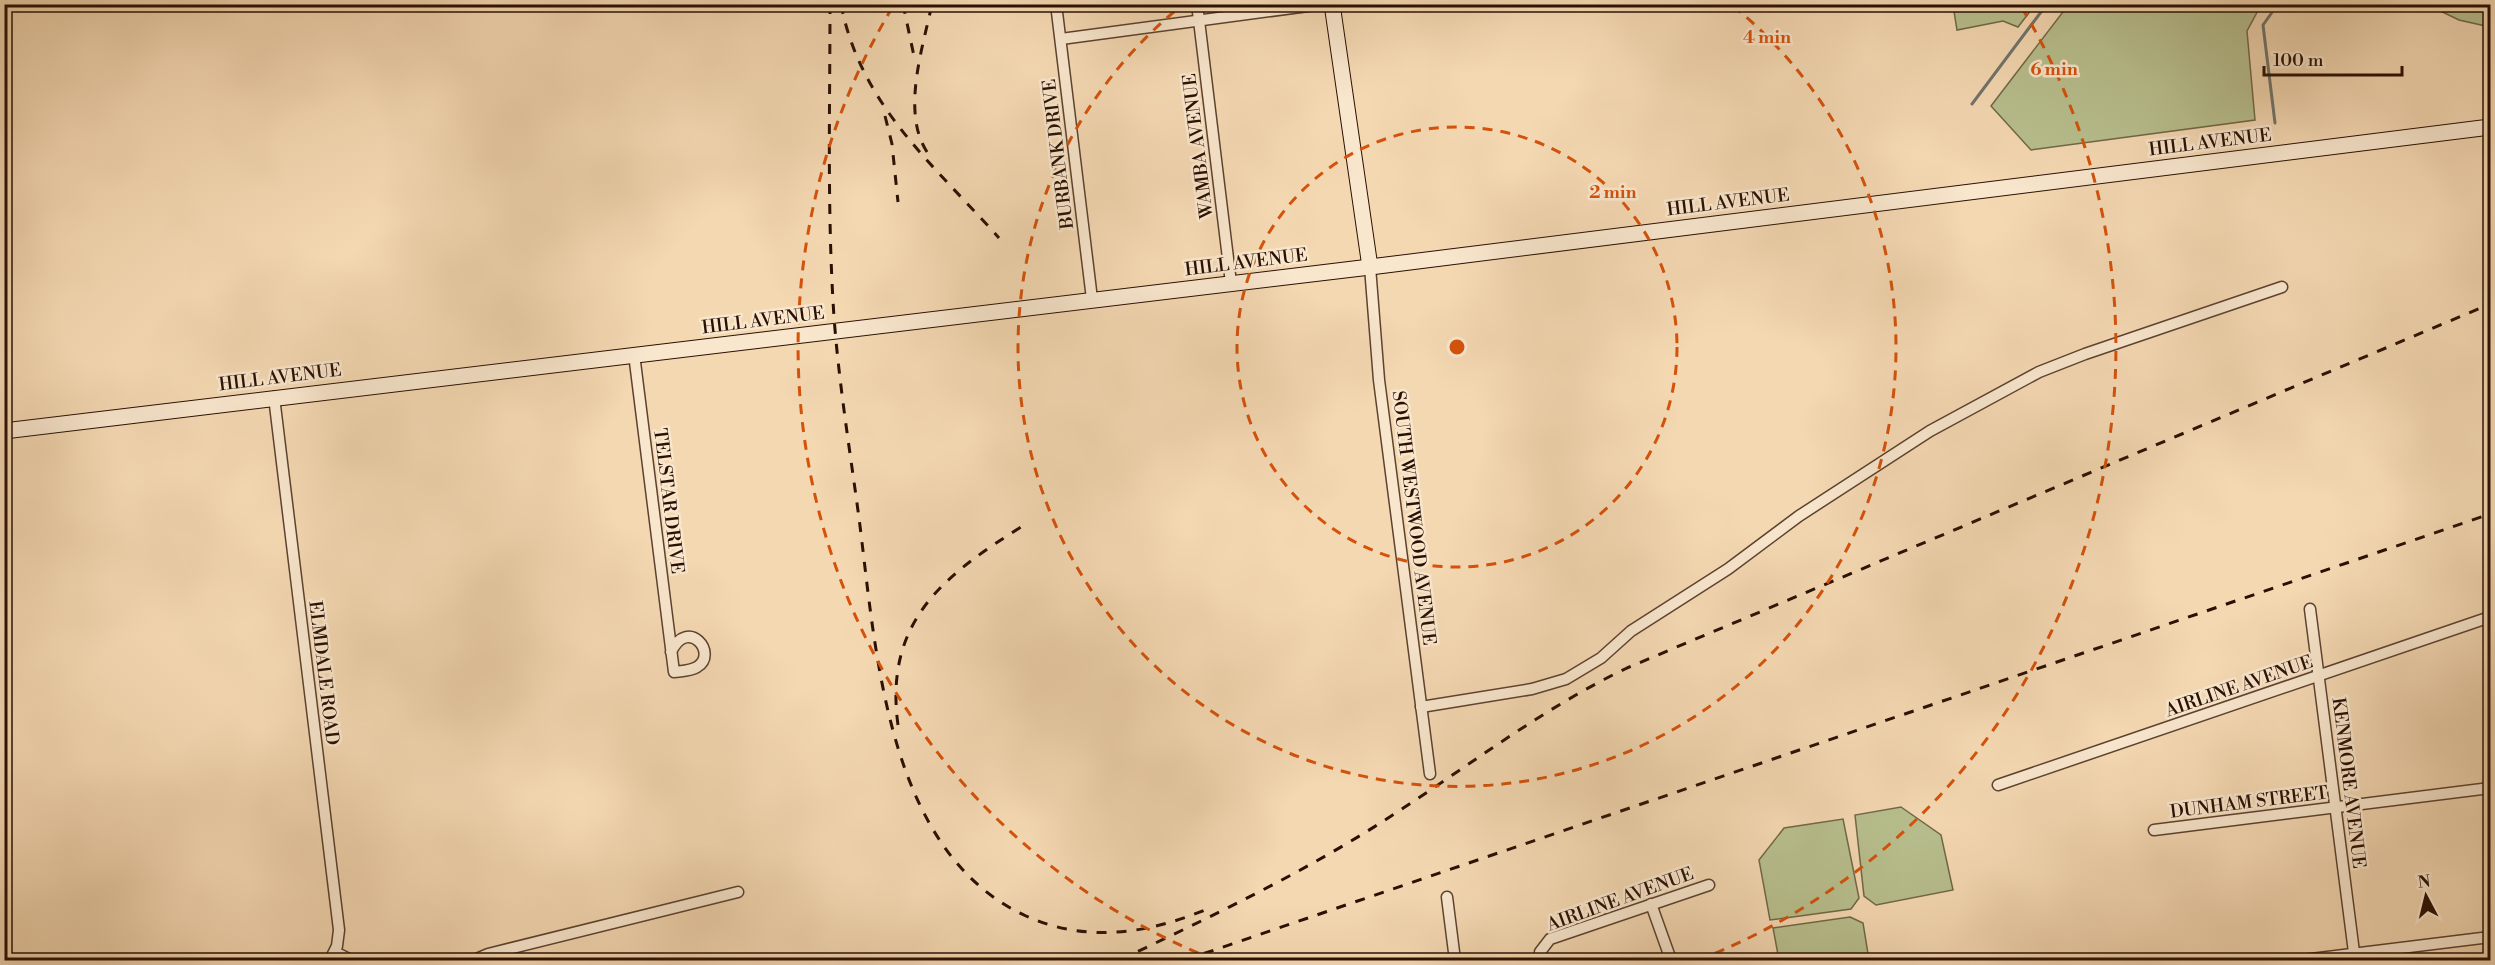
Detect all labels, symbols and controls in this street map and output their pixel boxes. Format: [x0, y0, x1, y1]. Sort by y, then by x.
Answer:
text: 4 min [1743, 26, 1791, 49]
scale bar [2264, 39, 2402, 77]
text: 100 m [2273, 49, 2324, 72]
text: 6 min [2030, 58, 2078, 81]
street label: WAMBA AVENUE [1178, 72, 1219, 221]
street label: BURBANK DRIVE [1038, 78, 1079, 231]
street label: HILL AVENUE [2147, 124, 2273, 161]
text: 2 min [1589, 181, 1637, 204]
street label: HILL AVENUE [1665, 184, 1791, 221]
street label: HILL AVENUE [1183, 244, 1309, 281]
street label: HILL AVENUE [700, 302, 826, 339]
centre of rings [1447, 337, 1467, 357]
street label: HILL AVENUE [217, 359, 343, 396]
street label: SOUTH WESTWOOD AVENUE [1386, 389, 1441, 647]
street label: TELSTAR DRIVE [648, 427, 689, 575]
street label: ELMDALE ROAD [303, 599, 344, 747]
street label: AIRLINE AVENUE [2161, 650, 2316, 723]
street label: KENMORE AVENUE [2327, 696, 2370, 870]
street label: DUNHAM STREET [2169, 781, 2330, 824]
street label: AIRLINE AVENUE [1543, 862, 1697, 937]
north arrow [2396, 866, 2456, 926]
text: N [2417, 871, 2432, 893]

